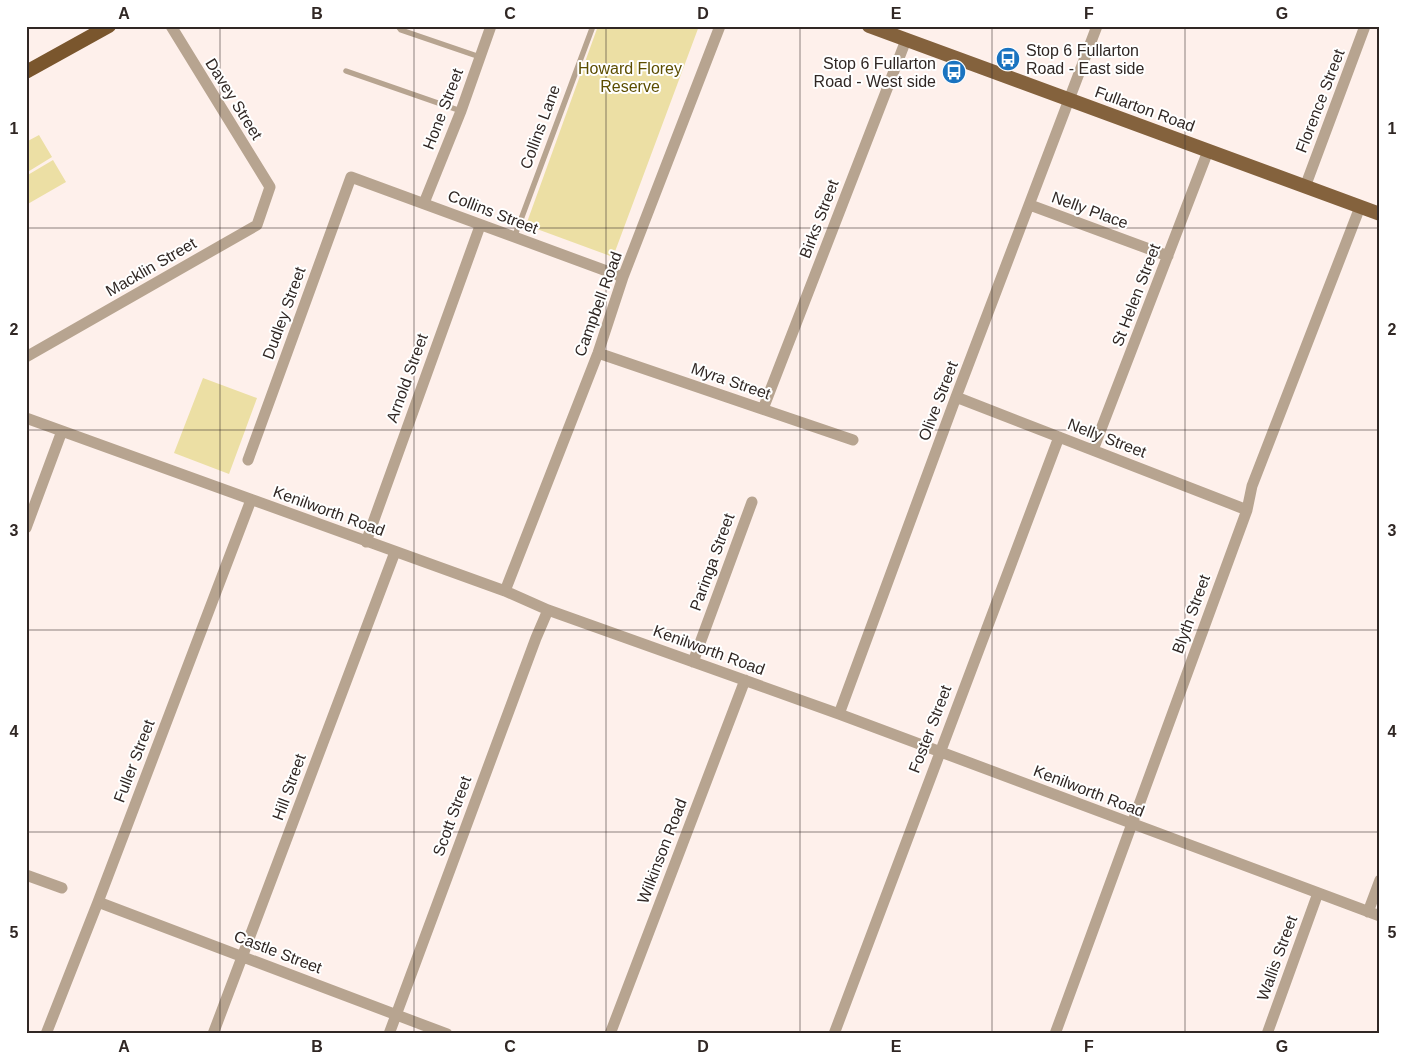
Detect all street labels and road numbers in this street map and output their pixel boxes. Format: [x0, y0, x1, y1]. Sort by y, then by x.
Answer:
street label: Florence Street [1292, 46, 1348, 155]
street label: Davey Street [202, 55, 266, 143]
street label: Hone Street [420, 66, 466, 152]
street label: Collins Lane [517, 83, 563, 171]
street label: Fullarton Road [1093, 83, 1197, 135]
street label: Birks Street [796, 177, 842, 261]
street label: Collins Street [446, 187, 541, 237]
street label: Nelly Place [1049, 188, 1131, 232]
street label: Macklin Street [103, 234, 200, 300]
street label: St Helen Street [1109, 241, 1164, 349]
street label: Campbell Road [571, 249, 625, 359]
street label: Dudley Street [259, 264, 309, 361]
street label: Arnold Street [383, 331, 431, 425]
street label: Olive Street [915, 358, 961, 443]
street label: Myra Street [689, 360, 773, 403]
street label: Nelly Street [1065, 415, 1149, 461]
street label: Kenilworth Road [271, 483, 387, 539]
street label: Paringa Street [687, 511, 738, 613]
street label: Blyth Street [1169, 572, 1213, 656]
street label: Kenilworth Road [651, 622, 767, 678]
street label: Foster Street [905, 682, 955, 775]
street label: Fuller Street [110, 717, 158, 805]
street label: Hill Street [269, 751, 309, 822]
street label: Kenilworth Road [1031, 762, 1147, 820]
street label: Scott Street [430, 773, 474, 858]
street label: Wilkinson Road [634, 796, 690, 906]
street label: Wallis Street [1254, 913, 1300, 1003]
street label: Castle Street [232, 927, 325, 977]

